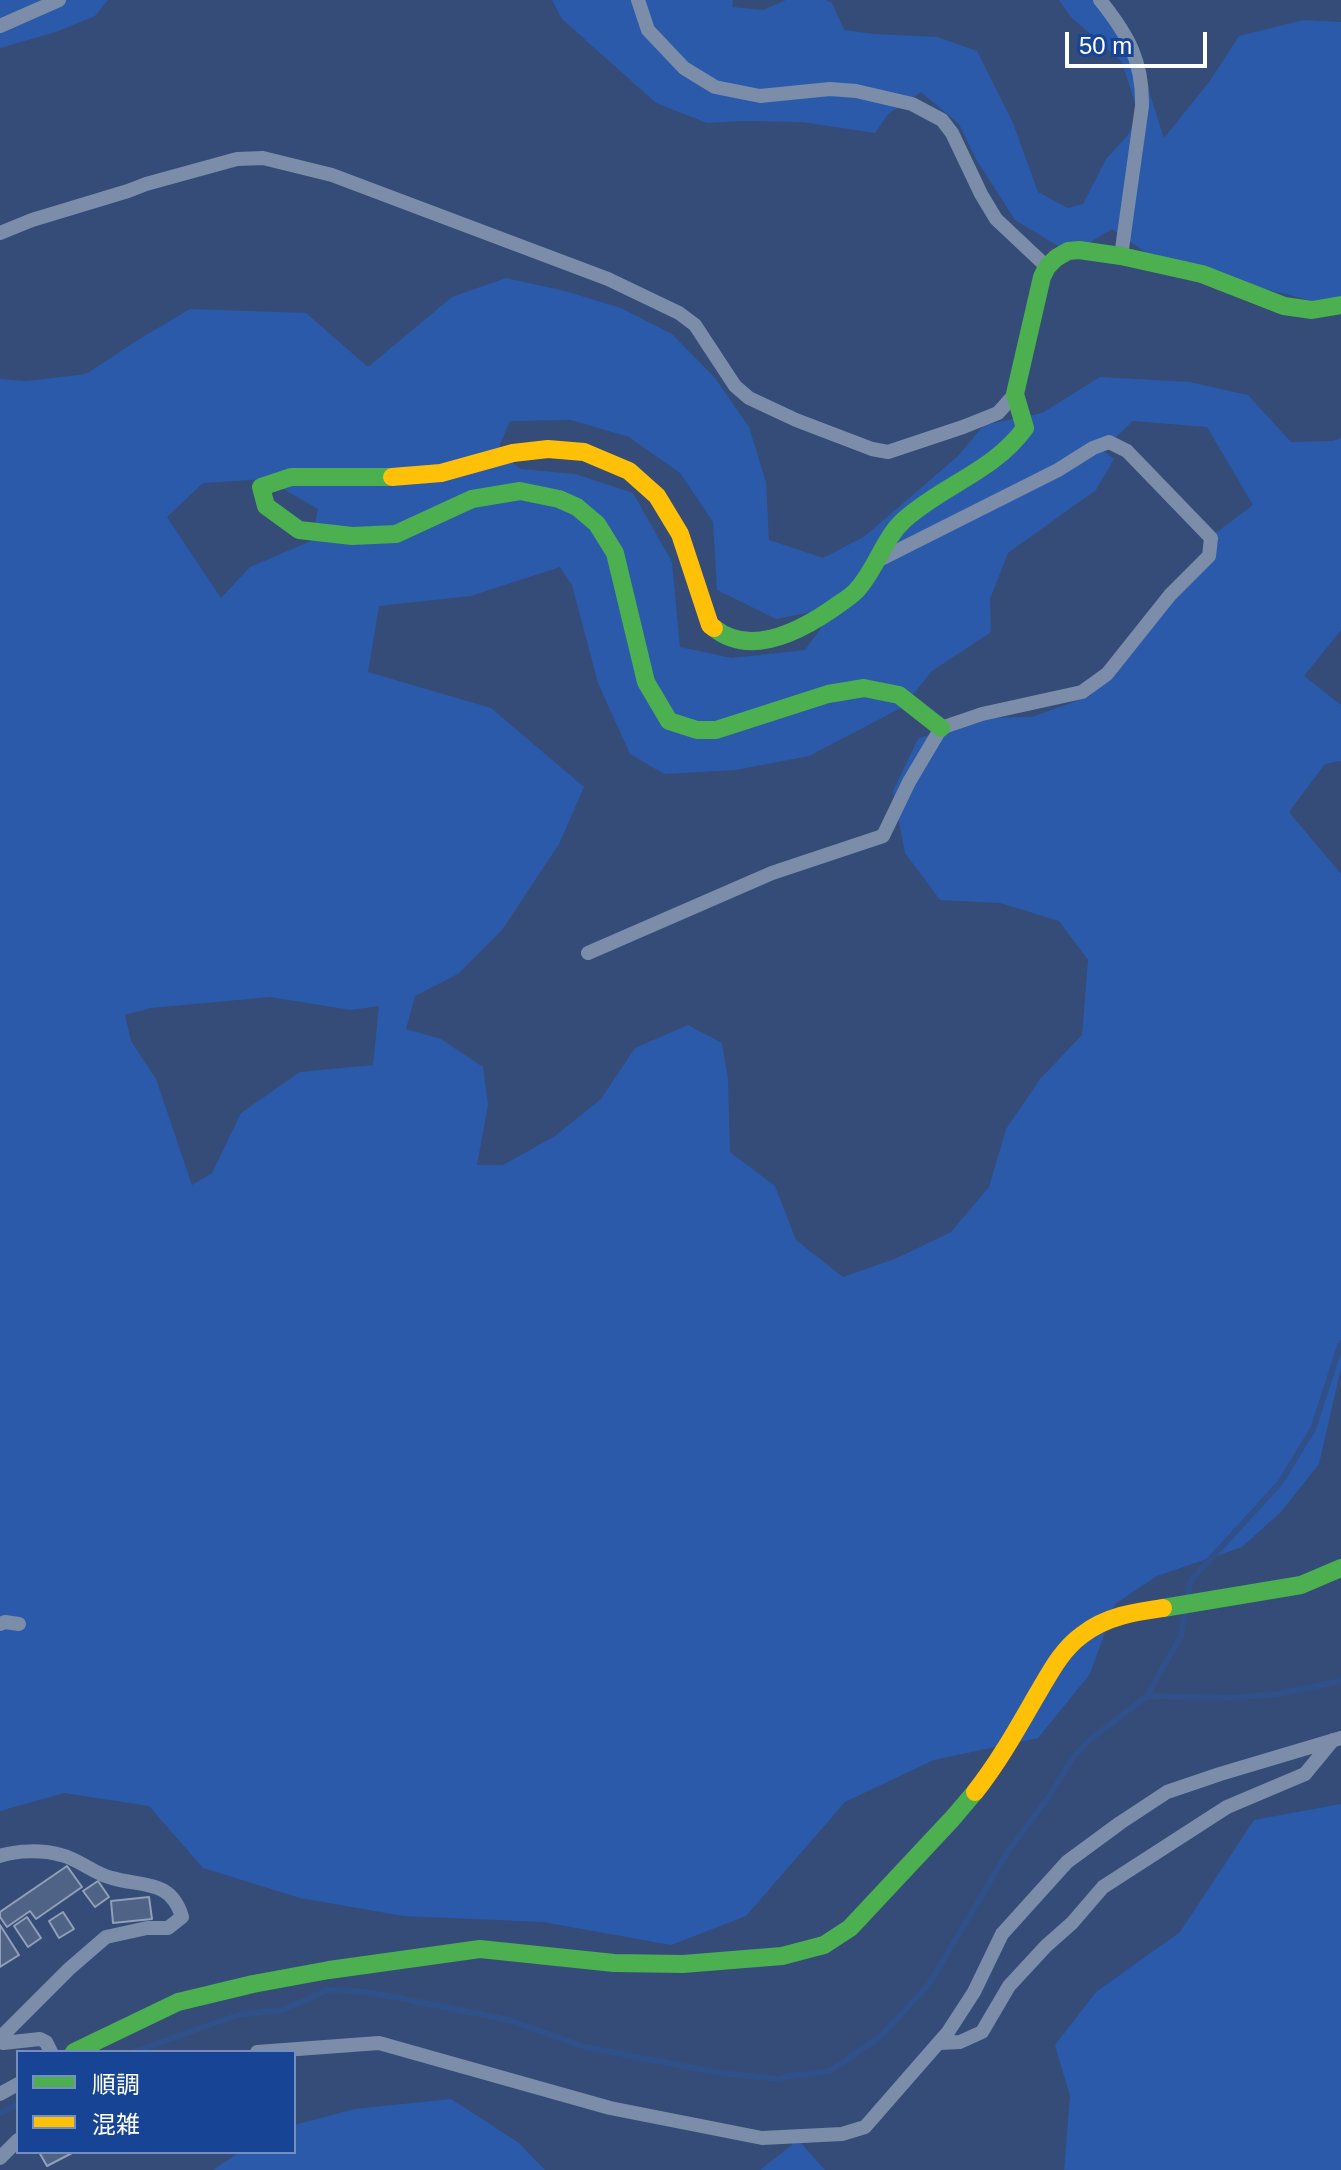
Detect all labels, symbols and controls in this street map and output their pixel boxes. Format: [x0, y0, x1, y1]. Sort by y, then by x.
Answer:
scale bar [1069, 16, 1211, 66]
text: 50 m [1079, 32, 1132, 59]
legend [16, 2050, 296, 2154]
text: 順調 [92, 2071, 140, 2098]
text: 混雑 [92, 2111, 140, 2138]

